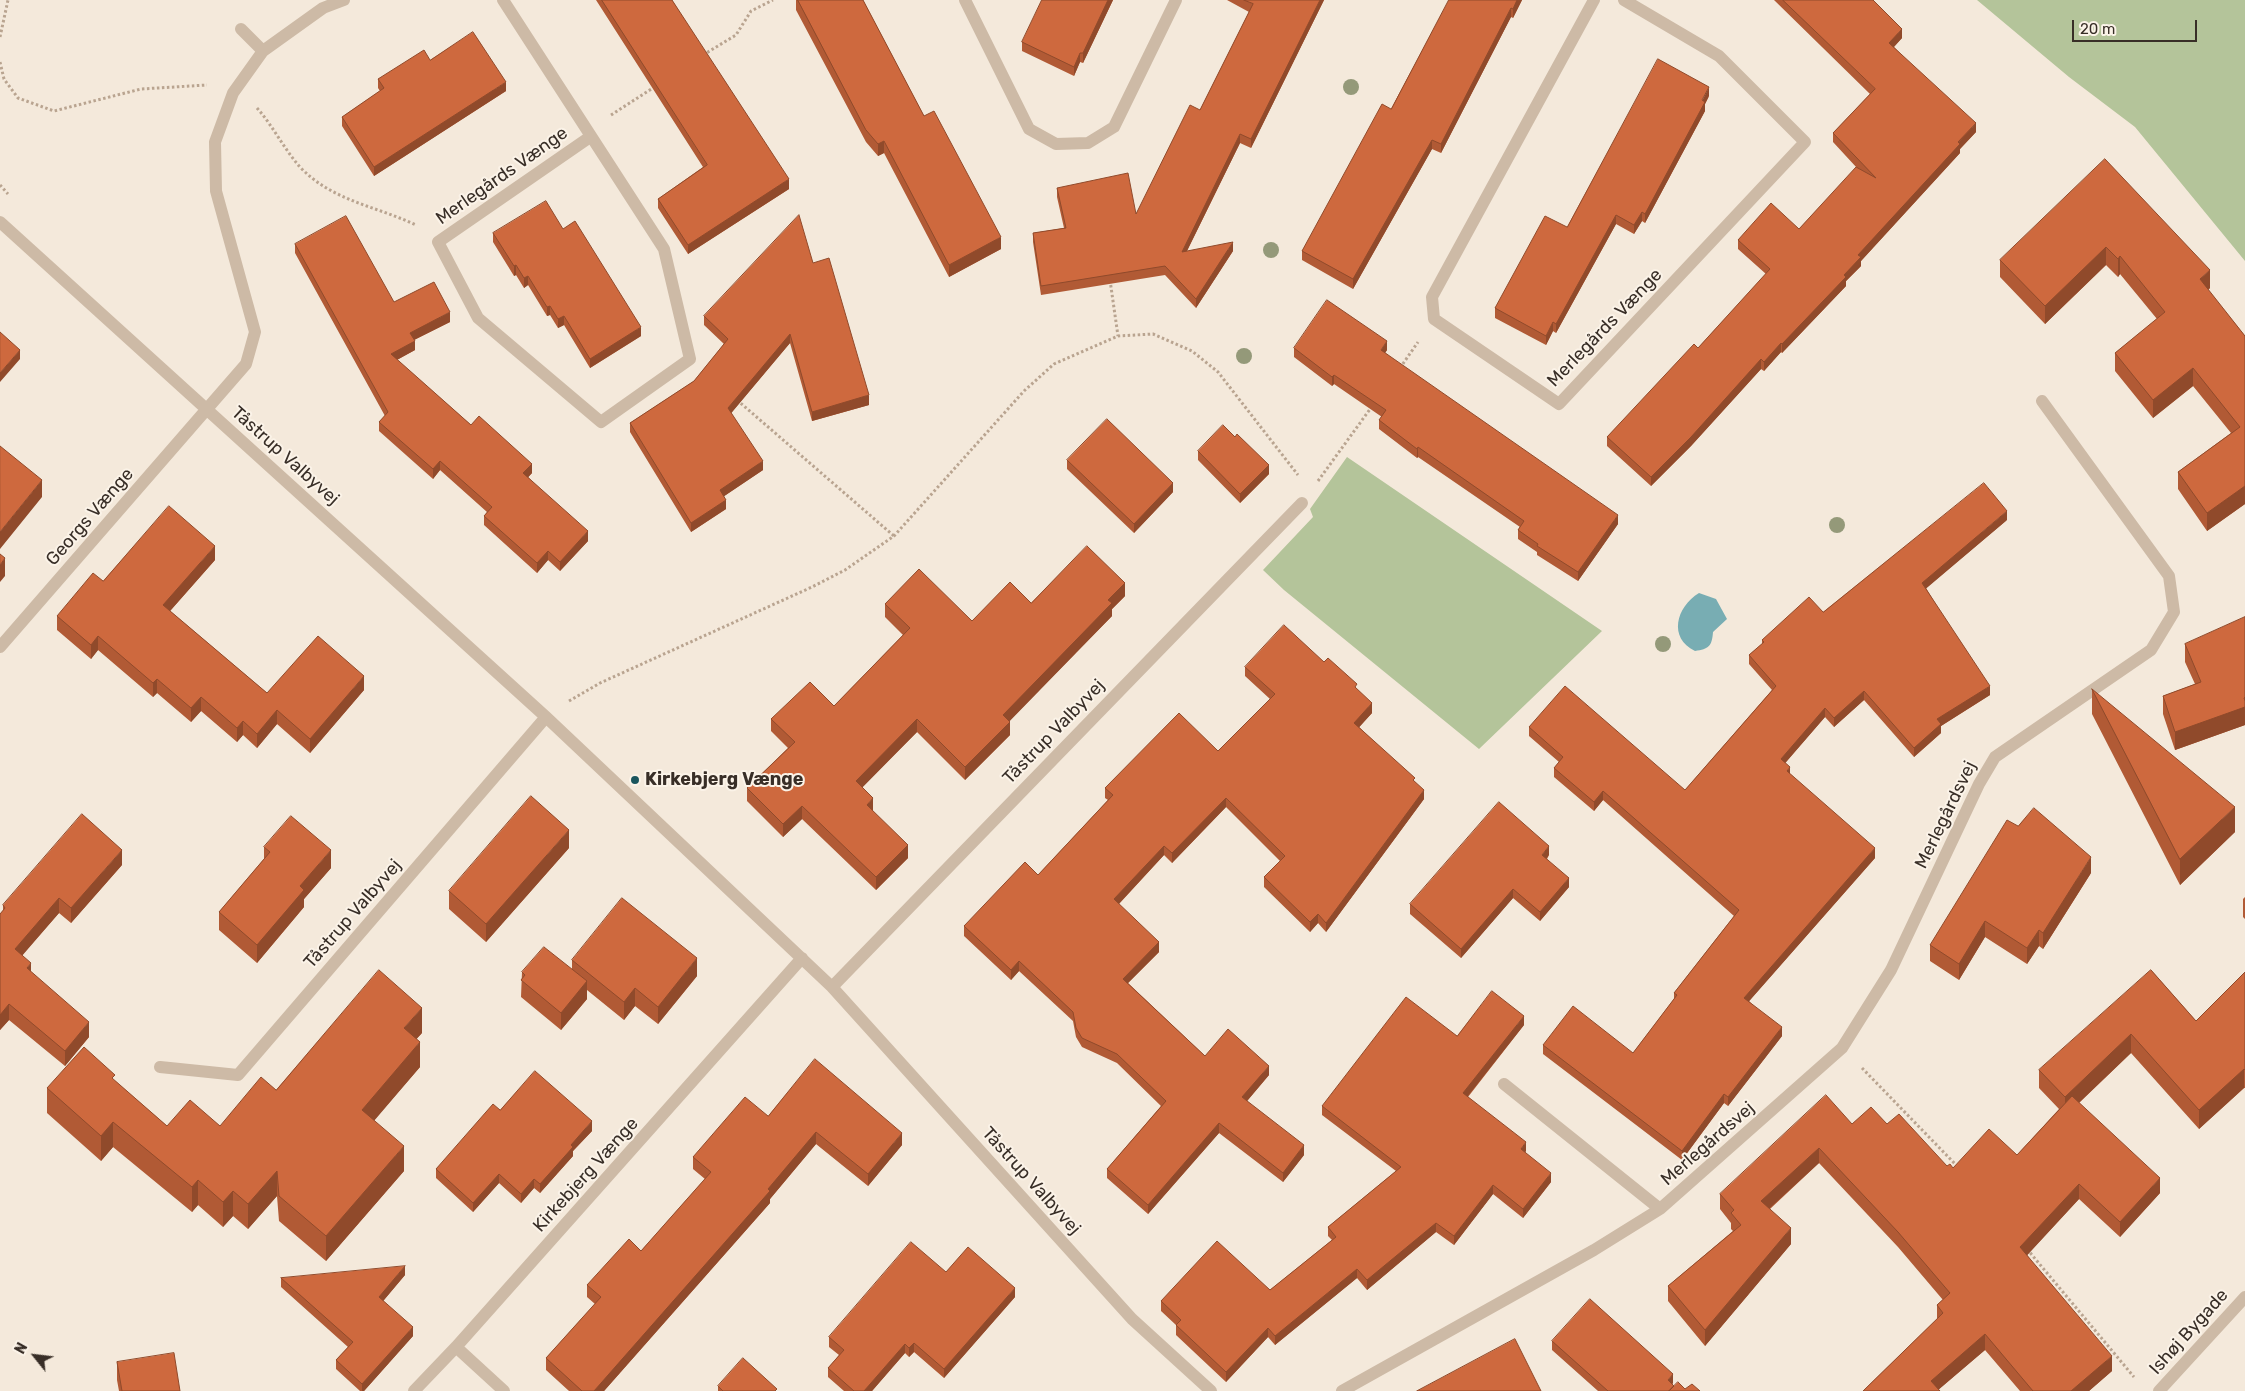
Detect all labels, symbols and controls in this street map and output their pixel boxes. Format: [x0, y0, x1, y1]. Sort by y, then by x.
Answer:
scale bar [2075, 10, 2200, 42]
text: 20 m [2080, 20, 2115, 38]
street label: Merlegårds Vænge [432, 122, 572, 230]
street label: Merlegårds Vænge [1543, 264, 1667, 392]
street label: Tåstrup Valbyvej [227, 402, 343, 510]
street label: Georgs Vænge [42, 464, 138, 570]
street label: Tåstrup Valbyvej [999, 675, 1109, 789]
street label: Merlegårdsvej [1911, 758, 1981, 872]
place label: Kirkebjerg Vænge [645, 769, 803, 791]
marker: Kirkebjerg Vænge [629, 774, 641, 786]
street label: Tåstrup Valbyvej [300, 855, 406, 973]
street label: Merlegårdsvej [1657, 1098, 1759, 1190]
street label: Kirkebjerg Vænge [529, 1113, 643, 1237]
street label: Tåstrup Valbyvej [977, 1123, 1085, 1239]
street label: Ishøj Bygade [2145, 1285, 2233, 1379]
north arrow [10, 1331, 60, 1381]
text: N [12, 1340, 31, 1357]

